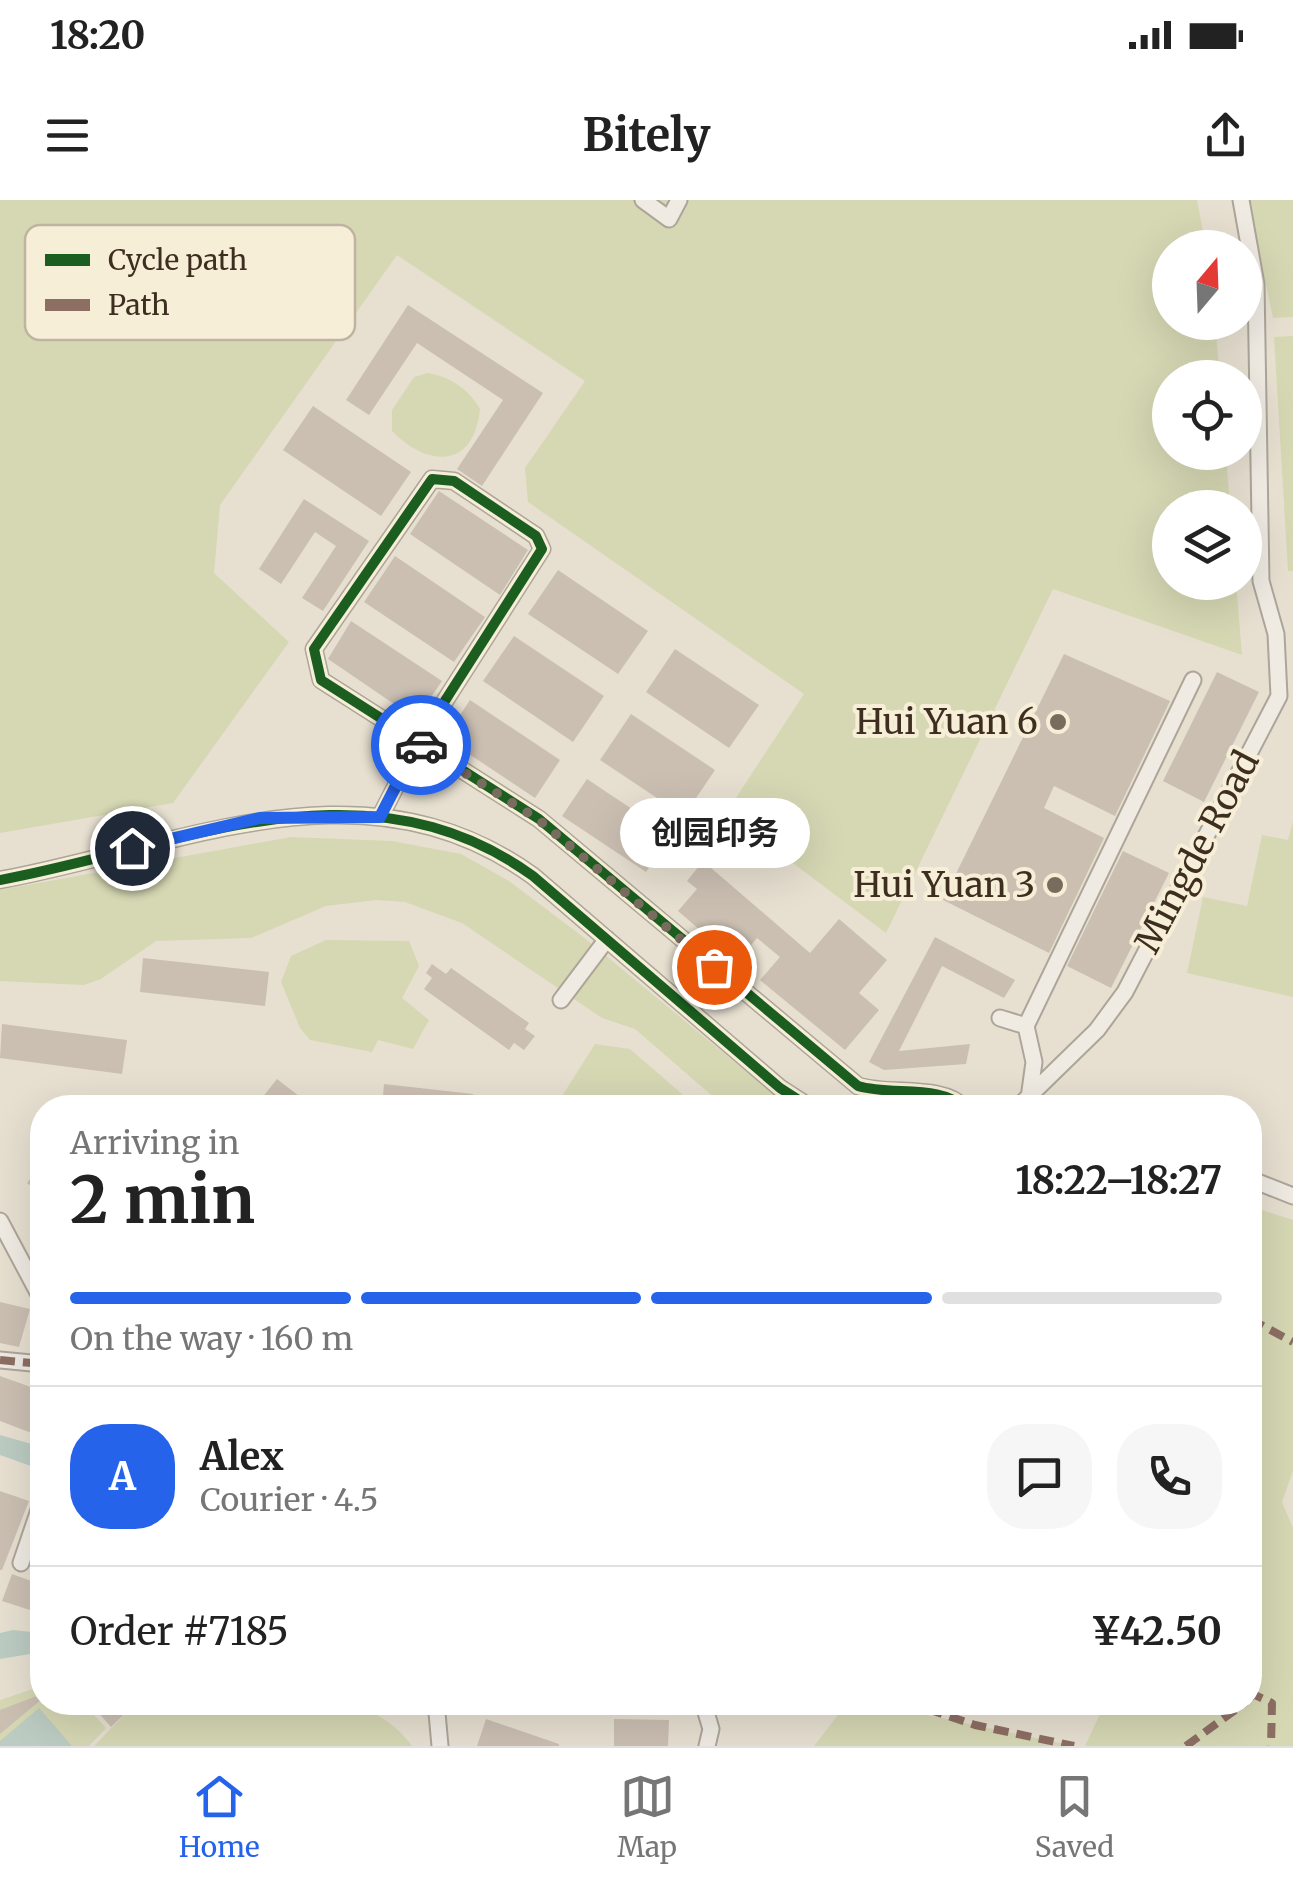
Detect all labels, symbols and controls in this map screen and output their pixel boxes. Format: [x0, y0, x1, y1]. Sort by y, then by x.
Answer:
text: 18:20 [50, 12, 145, 59]
text: Bitely [583, 107, 710, 163]
icon: menu [40, 108, 95, 163]
icon: share [1198, 108, 1253, 163]
legend [25, 225, 355, 340]
north arrow [1152, 230, 1262, 340]
map controls [1152, 230, 1262, 600]
text: Cycle path [108, 242, 247, 278]
text: Path [108, 287, 170, 323]
button: locate [1152, 360, 1262, 470]
button: layers [1152, 490, 1262, 600]
courier [371, 695, 471, 795]
place label: Hui Yuan 6 [855, 700, 1038, 744]
marker: Hui Yuan 6 [1047, 711, 1069, 733]
icon: car [394, 718, 449, 773]
street label: Mingde Road [1125, 743, 1269, 961]
callout: 创园印务 [619, 797, 809, 867]
pin [90, 806, 175, 891]
text: 创园印务 [651, 813, 779, 853]
icon: home [105, 821, 160, 876]
place label: Hui Yuan 3 [853, 863, 1035, 907]
marker: Hui Yuan 3 [1044, 874, 1066, 896]
pin [672, 925, 757, 1010]
icon: bag [687, 940, 742, 995]
text: Arriving in [70, 1123, 239, 1163]
text: 18:22–18:27 [1015, 1157, 1222, 1204]
text: 2 min [70, 1159, 255, 1241]
text: On the way · 160 m [70, 1319, 353, 1359]
button: chat [987, 1424, 1092, 1529]
button: phone [1117, 1424, 1222, 1529]
text: Alex [200, 1433, 284, 1480]
text: A [109, 1453, 136, 1500]
text: Courier · 4.5 [200, 1480, 378, 1520]
text: Order #7185 [70, 1608, 289, 1655]
text: ¥42.50 [1091, 1608, 1222, 1655]
tab: Home [179, 1769, 260, 1865]
tab: Map [617, 1769, 677, 1865]
tab: Saved [1035, 1769, 1114, 1865]

